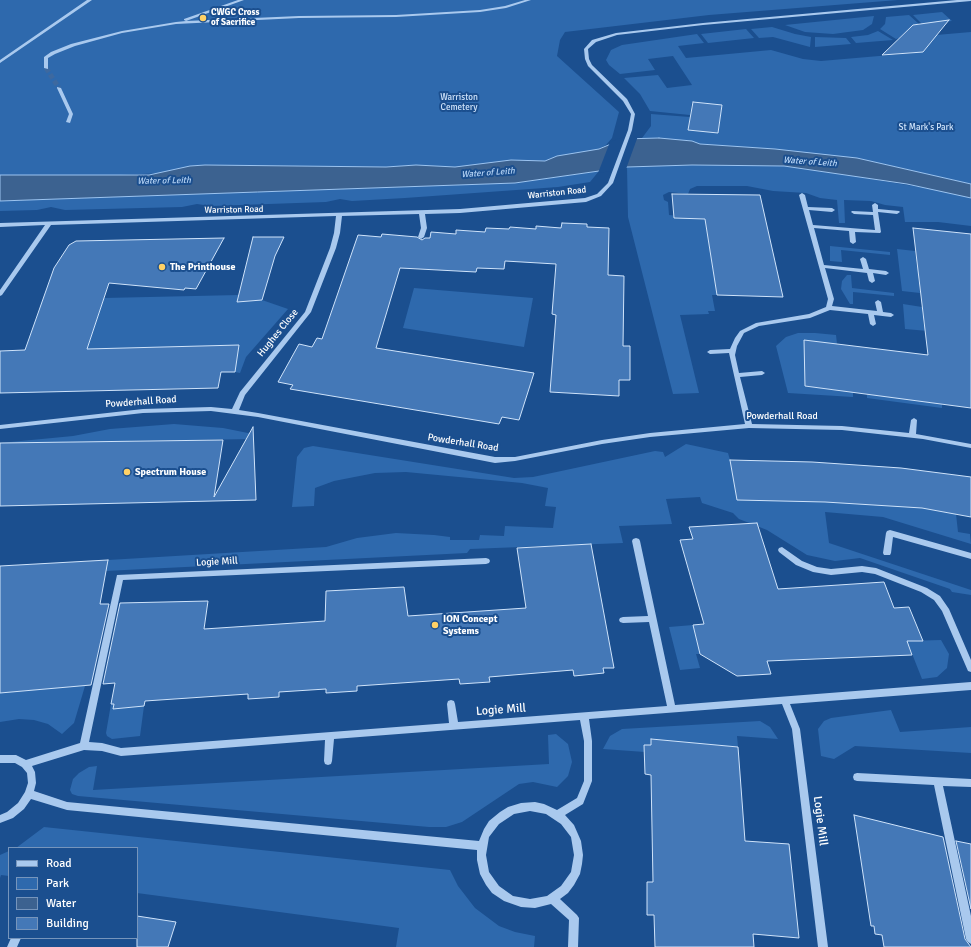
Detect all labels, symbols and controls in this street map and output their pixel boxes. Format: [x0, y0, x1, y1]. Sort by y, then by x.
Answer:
place label: CWGC Cross of Sacrifice [211, 8, 260, 29]
marker: CWGC Cross of Sacrifice [198, 13, 208, 23]
park label: Warriston Cemetery [440, 93, 478, 114]
park label: St Mark's Park [899, 123, 953, 133]
water label: Water of Leith [783, 155, 837, 169]
water label: Water of Leith [461, 166, 515, 180]
water label: Water of Leith [137, 175, 191, 187]
street label: Warriston Road [527, 185, 587, 201]
street label: Warriston Road [204, 204, 264, 216]
place label: The Printhouse [170, 261, 235, 273]
marker: The Printhouse [157, 262, 167, 272]
street label: Hughes Close [255, 307, 301, 359]
street label: Powderhall Road [105, 394, 177, 410]
street label: Powderhall Road [746, 410, 818, 422]
street label: Powderhall Road [427, 431, 499, 455]
place label: Spectrum House [135, 466, 206, 478]
marker: Spectrum House [122, 467, 132, 477]
street label: Logie Mill [196, 555, 238, 569]
place label: ION Concept Systems [443, 613, 497, 636]
marker: ION Concept Systems [430, 620, 440, 630]
street label: Logie Mill [475, 701, 527, 719]
street label: Logie Mill [810, 795, 830, 847]
legend [8, 847, 138, 939]
text: Road [46, 856, 72, 871]
text: Park [46, 876, 69, 891]
text: Water [46, 896, 76, 911]
text: Building [46, 916, 89, 931]

